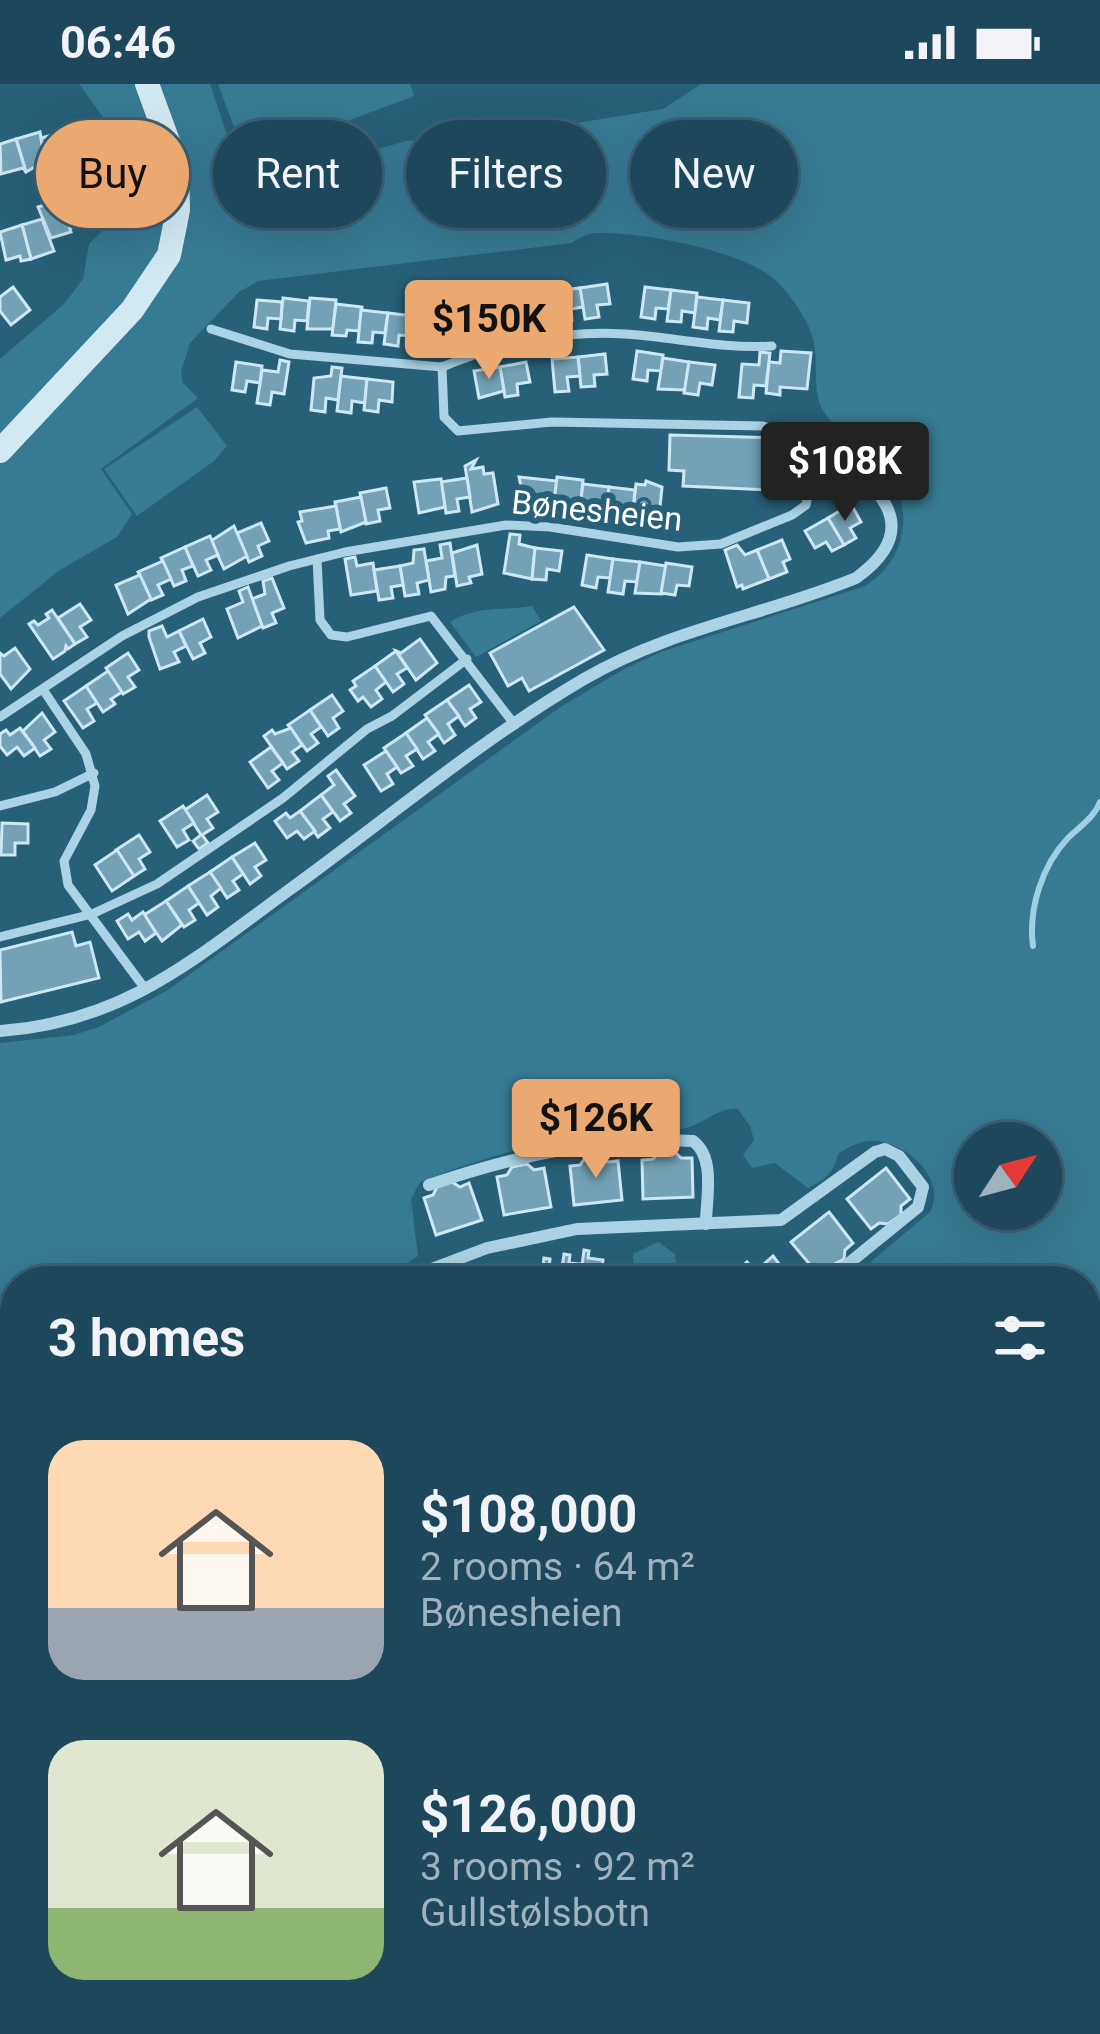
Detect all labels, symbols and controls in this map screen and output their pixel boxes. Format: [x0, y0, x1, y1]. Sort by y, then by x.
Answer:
text: 06:46 [60, 16, 176, 69]
chip: Buy [36, 120, 189, 228]
chip: Rent [213, 120, 382, 228]
chip: Filters [406, 120, 606, 228]
chip: New [630, 120, 798, 228]
pin: $150K [405, 280, 573, 382]
text: $150K [432, 296, 546, 342]
pin: $108K [761, 422, 929, 524]
text: $108K [788, 438, 902, 484]
street label: Bønesheien [510, 482, 684, 539]
pin: $126K [512, 1079, 680, 1181]
text: $126K [539, 1095, 653, 1141]
north arrow [954, 1122, 1062, 1230]
map controls [954, 1122, 1062, 1230]
icon: filters [987, 1305, 1053, 1371]
text: 3 homes [48, 1309, 245, 1368]
text: $108,000 [420, 1485, 637, 1544]
icon: home [144, 1488, 288, 1632]
text: 2 rooms · 64 m² [420, 1544, 695, 1590]
text: Bønesheien [420, 1590, 623, 1636]
text: $126,000 [420, 1785, 637, 1844]
icon: home [144, 1788, 288, 1932]
text: 3 rooms · 92 m² [420, 1844, 695, 1890]
text: Gullstølsbotn [420, 1890, 650, 1936]

